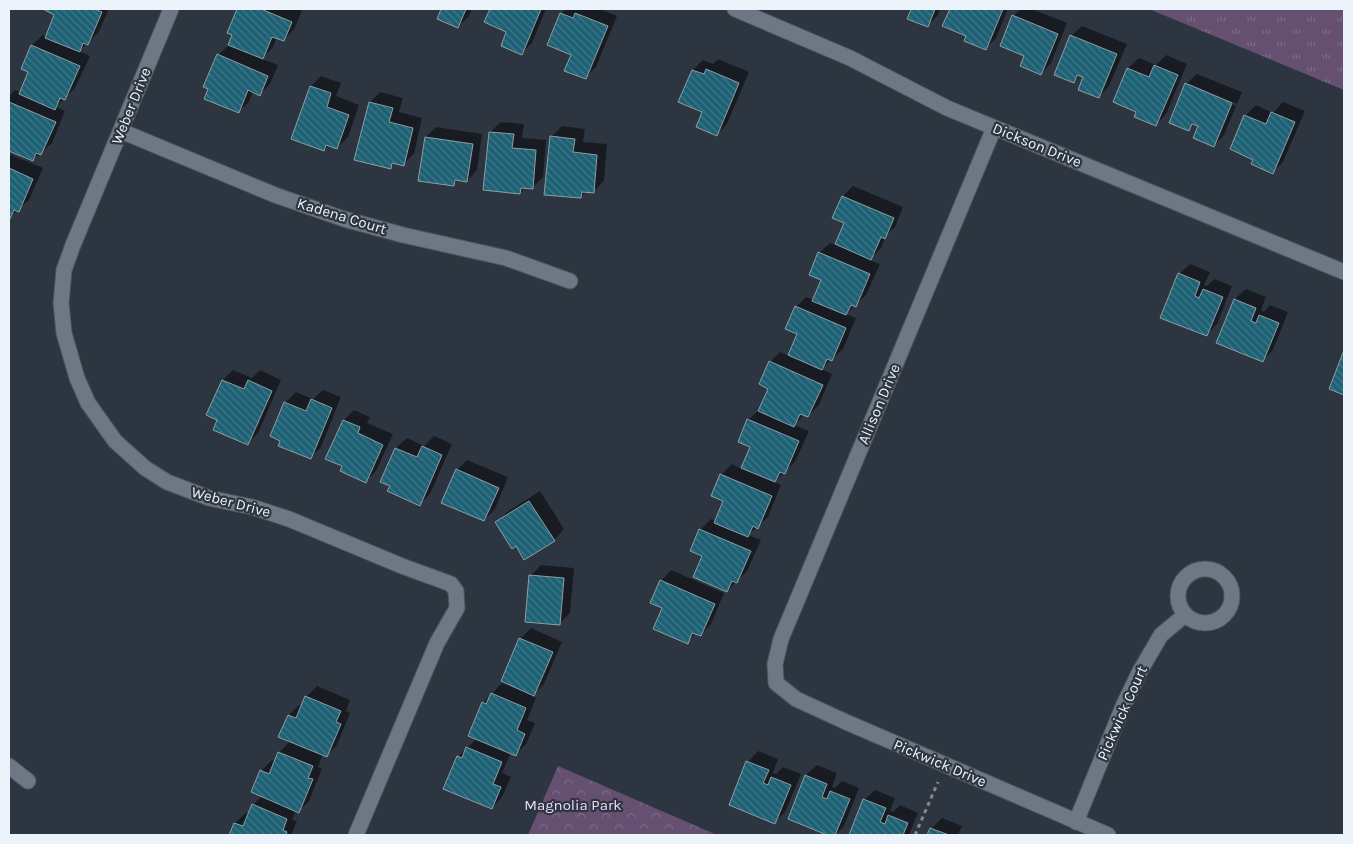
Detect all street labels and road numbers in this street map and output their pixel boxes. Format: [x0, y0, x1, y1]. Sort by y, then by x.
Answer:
street label: Weber Drive [107, 65, 155, 147]
street label: Dickson Drive [990, 119, 1084, 171]
street label: Kadena Court [295, 194, 389, 238]
street label: Allison Drive [854, 361, 904, 447]
street label: Weber Drive [189, 483, 273, 521]
street label: Pickwick Court [1093, 663, 1151, 763]
street label: Pickwick Drive [891, 735, 989, 791]

